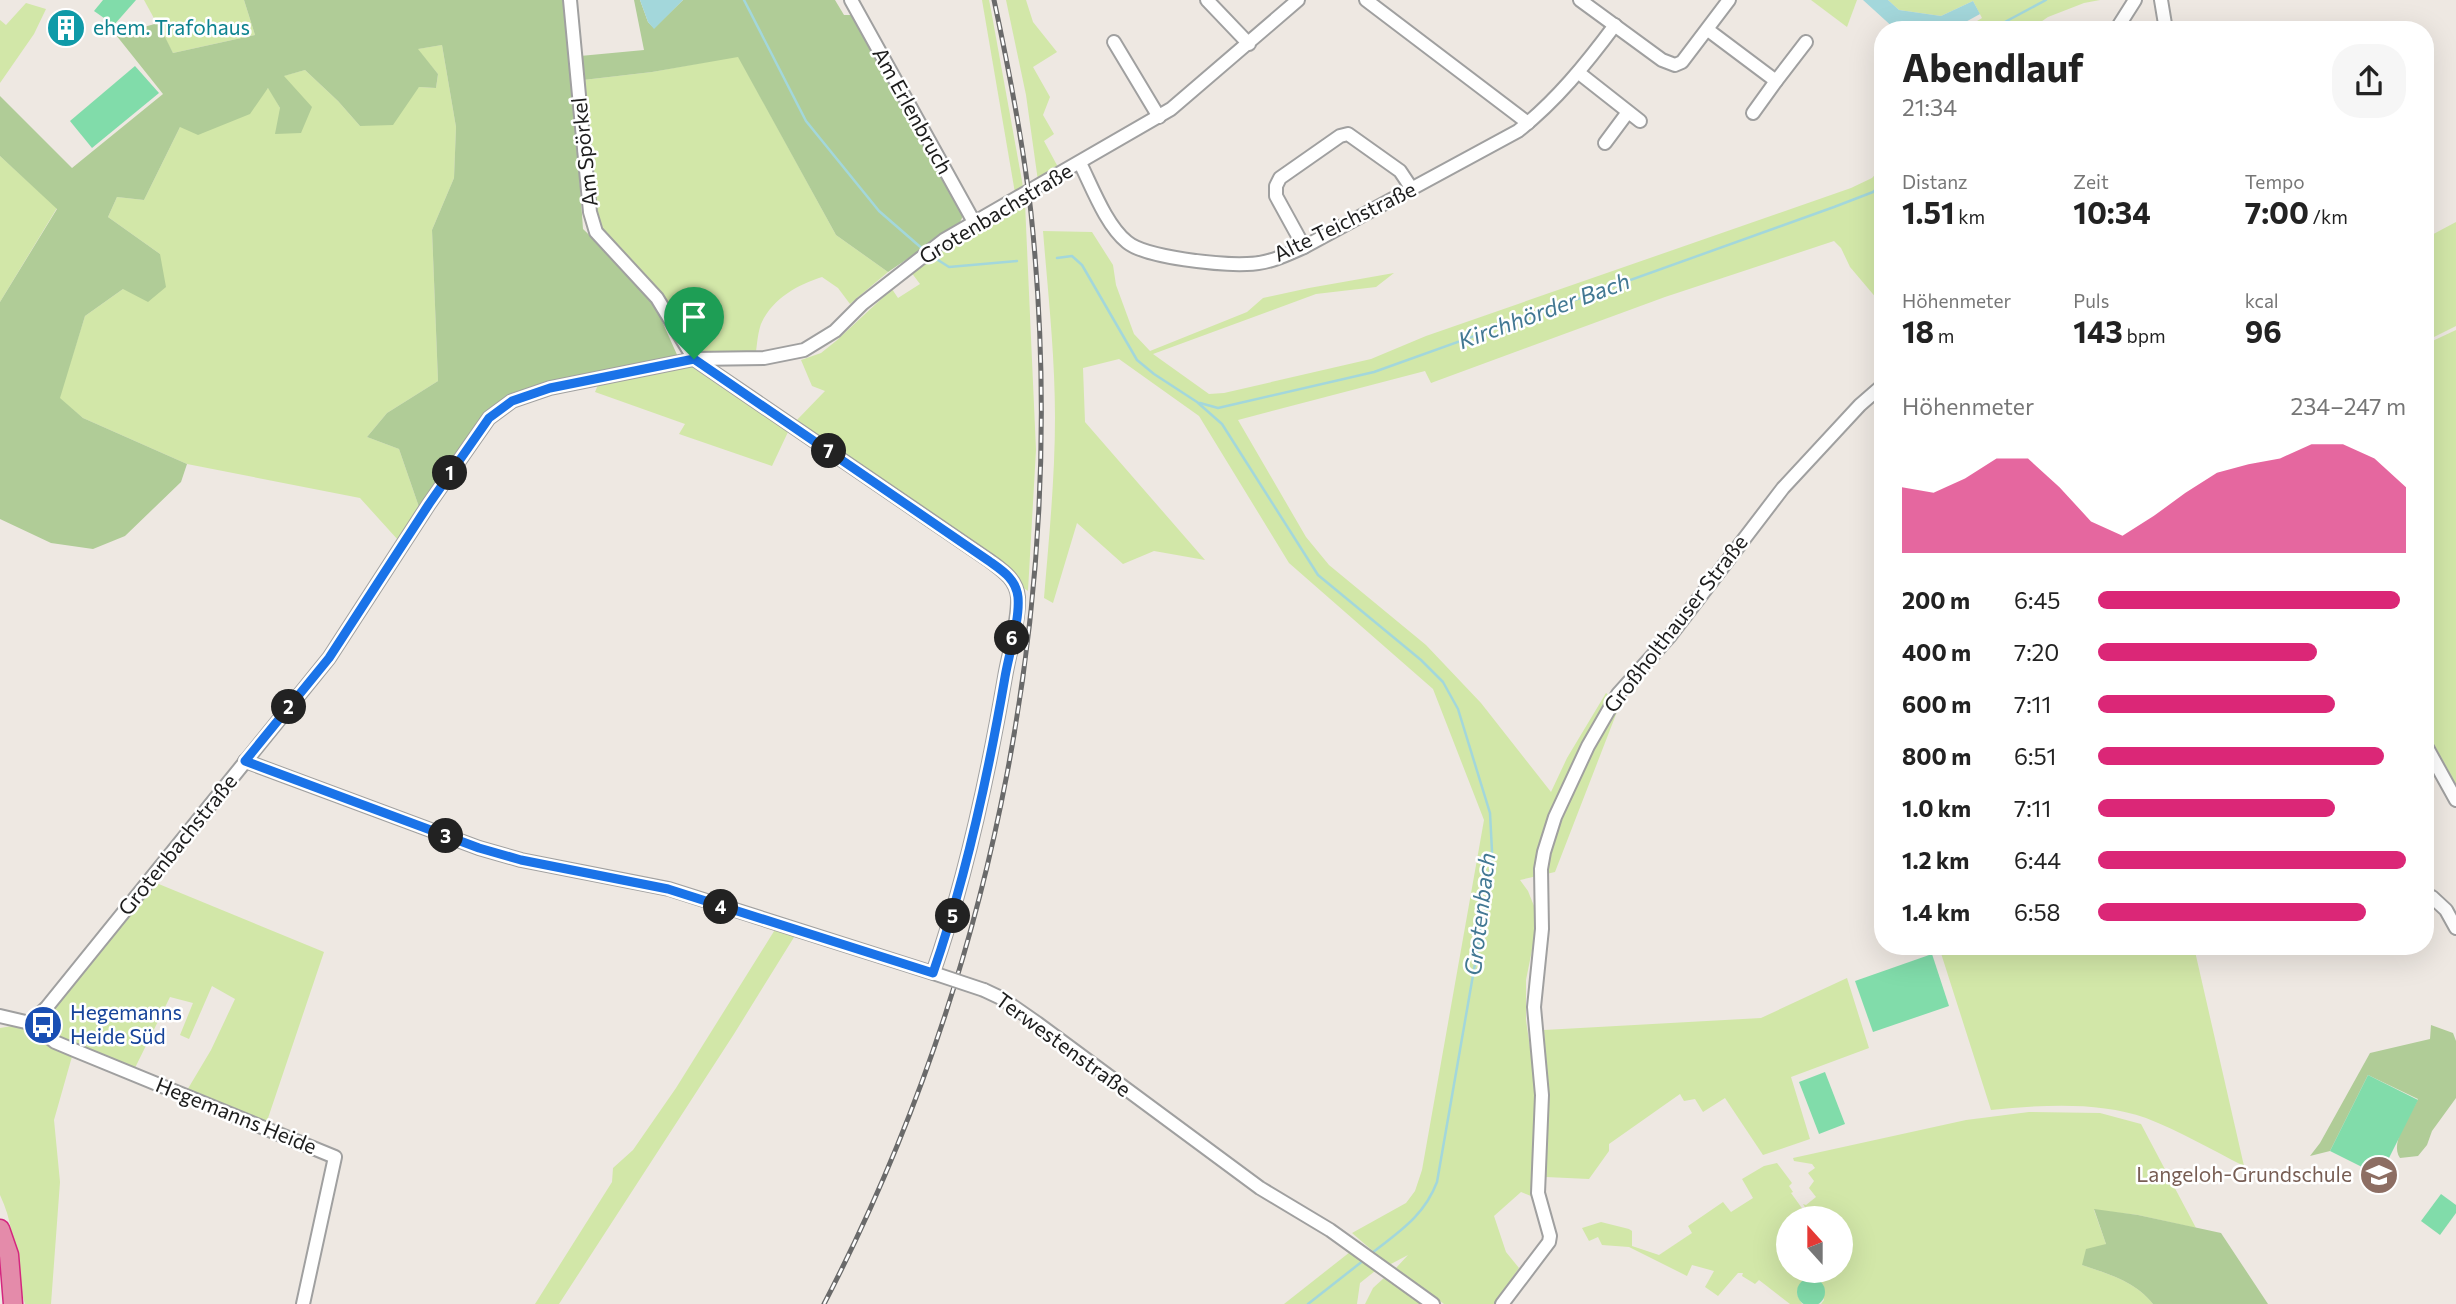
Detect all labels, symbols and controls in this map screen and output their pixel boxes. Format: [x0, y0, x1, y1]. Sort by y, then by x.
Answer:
building icon: ehem. Trafohaus [45, 7, 87, 49]
place label: ehem. Trafohaus [93, 14, 250, 39]
street label: Am Erlenbruch [868, 43, 958, 178]
text: Abendlauf [1902, 43, 2084, 90]
button: share [2332, 44, 2406, 118]
text: 21:34 [1902, 93, 1957, 121]
street label: Am Spörkel [565, 96, 602, 208]
street label: Grotenbachstraße [914, 157, 1076, 268]
text: Distanz [1902, 170, 1968, 193]
text: Zeit [2073, 170, 2109, 193]
text: Tempo [2245, 170, 2305, 193]
street label: Alte Teichstraße [1269, 175, 1420, 266]
text: 1.51 [1902, 193, 1955, 230]
text: 10:34 [2073, 193, 2151, 230]
text: 7:00 [2245, 193, 2309, 230]
text: km [1955, 205, 1985, 228]
text: /km [2309, 205, 2348, 228]
water label: Kirchhörder Bach [1454, 266, 1633, 354]
pin [664, 287, 724, 359]
text: Höhenmeter [1902, 289, 2011, 312]
text: Puls [2073, 289, 2109, 312]
text: kcal [2245, 289, 2279, 312]
icon: arrive [675, 298, 713, 336]
text: 18 [1902, 312, 1934, 349]
text: 143 [2073, 312, 2123, 349]
text: 96 [2245, 312, 2282, 349]
text: m [1934, 324, 1954, 347]
text: bpm [2123, 324, 2166, 347]
text: Höhenmeter [1902, 392, 2034, 420]
text: 234–247 m [2290, 392, 2406, 420]
pin: 7 [812, 434, 846, 468]
text: 7 [823, 439, 834, 462]
pin: 1 [433, 456, 468, 490]
text: 1 [445, 461, 454, 484]
street label: Großholthauser Straße [1598, 529, 1752, 717]
text: 200 m [1902, 586, 1970, 614]
text: 6:45 [2014, 586, 2060, 614]
pin: 6 [995, 620, 1030, 656]
text: 6 [1006, 626, 1017, 649]
text: 400 m [1902, 638, 1971, 666]
text: 7:20 [2014, 638, 2059, 666]
pin: 2 [272, 690, 306, 724]
text: 600 m [1902, 690, 1971, 718]
text: 7:11 [2014, 690, 2051, 718]
text: 2 [283, 695, 294, 718]
text: 800 m [1902, 742, 1971, 770]
text: 6:51 [2014, 742, 2056, 770]
street label: Grotenbachstraße [112, 768, 241, 920]
text: 1.0 km [1902, 794, 1971, 822]
text: 7:11 [2014, 794, 2051, 822]
pin: 3 [428, 818, 464, 854]
text: 3 [440, 824, 451, 847]
text: 1.2 km [1902, 846, 1969, 874]
text: 6:44 [2014, 846, 2061, 874]
water label: Grotenbach [1458, 851, 1500, 977]
pin: 4 [704, 890, 738, 925]
text: 4 [715, 895, 726, 918]
pin: 5 [936, 898, 970, 934]
text: 1.4 km [1902, 898, 1970, 926]
text: 6:58 [2014, 898, 2061, 926]
text: 5 [947, 904, 958, 927]
street label: Terwestenstraße [991, 986, 1136, 1101]
place label: Hegemanns Heide Süd [70, 999, 182, 1048]
bus stop icon: Hegemanns Heide Süd [22, 1004, 64, 1046]
street label: Hegemanns Heide [152, 1071, 321, 1158]
school or university icon: Langeloh-Grundschule [2358, 1154, 2400, 1196]
place label: Langeloh-Grundschule [2136, 1161, 2352, 1186]
north arrow [1776, 1206, 1853, 1283]
map controls [1776, 1206, 1853, 1283]

